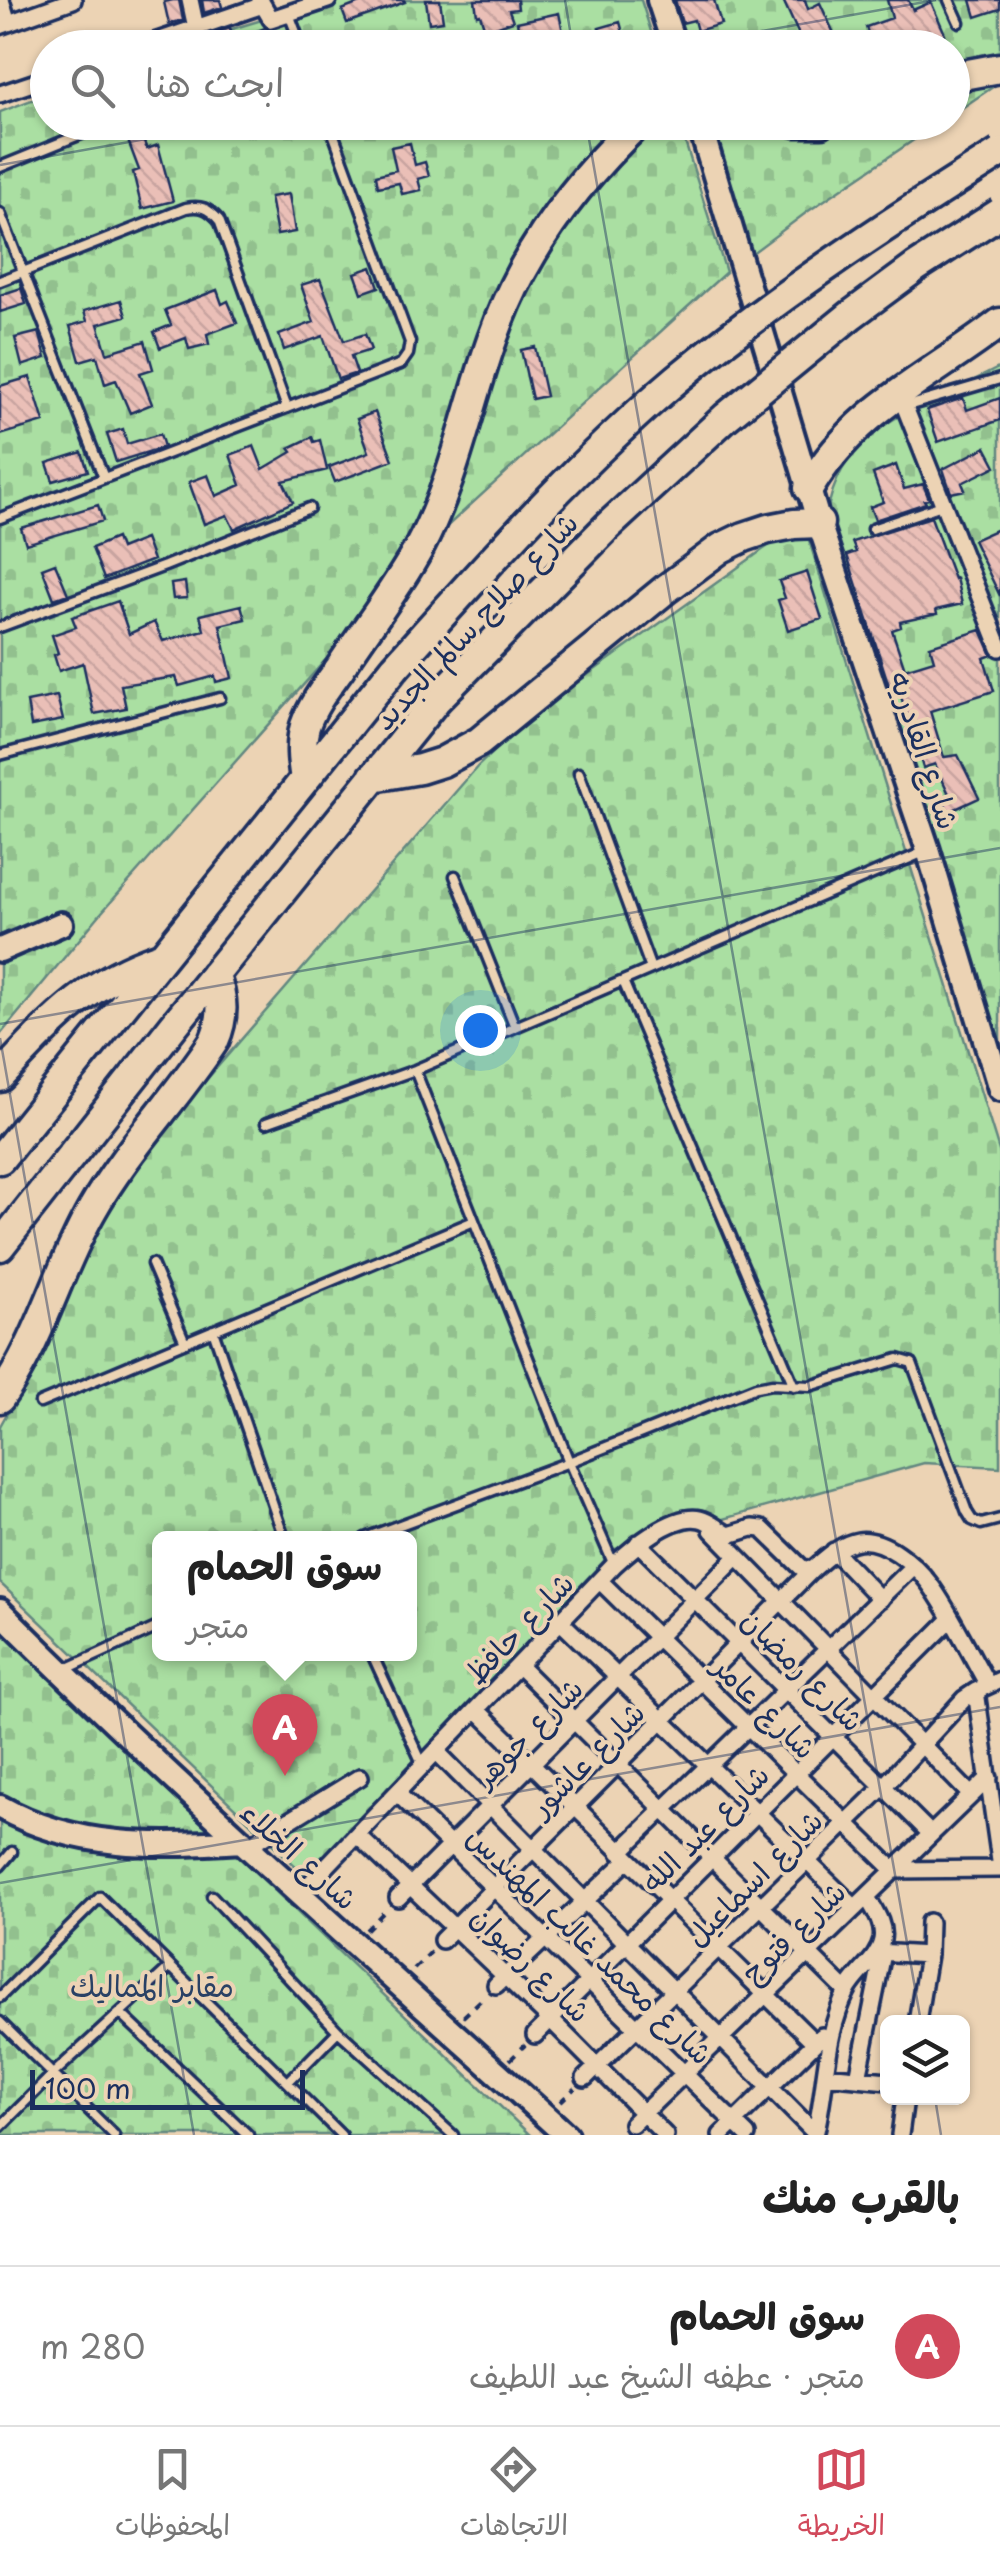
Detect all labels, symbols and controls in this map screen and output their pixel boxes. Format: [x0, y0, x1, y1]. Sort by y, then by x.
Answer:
search box [30, 30, 970, 140]
text: ابحث هنا [145, 53, 284, 110]
icon: search [65, 58, 120, 113]
street label: شارع صلاح سالم الجديد [361, 501, 590, 741]
street label: شارع القادريه [878, 665, 973, 835]
your location [455, 1005, 506, 1056]
popup [152, 1531, 417, 1661]
text: سوق الحمام [187, 1536, 382, 1593]
street label: شارع حافظ [453, 1561, 584, 1694]
street label: شارع رمضان [732, 1597, 876, 1741]
text: متجر [187, 1601, 249, 1649]
street label: شارع عامر [701, 1642, 828, 1769]
street label: شارع جوهر [460, 1666, 593, 1799]
street label: شارع عاشور [516, 1690, 655, 1829]
pin: A [252, 1694, 318, 1776]
street label: شارع عبد الله [629, 1752, 779, 1902]
street label: شارع الخلاء [231, 1789, 369, 1920]
street label: شارع اسماعيل [674, 1798, 833, 1957]
street label: شارع محمد غالب المهندس [457, 1814, 724, 2075]
street label: شارع فتوح [729, 1869, 855, 1993]
street label: شارع رضوان [461, 1894, 602, 2033]
park label: مقابر المماليك [70, 1962, 234, 2007]
map controls [880, 2015, 970, 2105]
button: layers [880, 2015, 970, 2105]
scale bar [30, 2065, 305, 2110]
text: 100 m [45, 2066, 131, 2109]
text: بالقرب منك [762, 2164, 960, 2227]
text: سوق الحمام [669, 2286, 865, 2343]
text: 280 m [40, 2322, 145, 2370]
text: A [915, 2322, 940, 2370]
text: متجر · عطفه الشيخ عبد اللطيف [469, 2351, 865, 2399]
tab: المحفوظات [115, 2442, 230, 2550]
tab: الاتجاهات [460, 2442, 568, 2550]
tab: الخريطة [798, 2442, 885, 2550]

